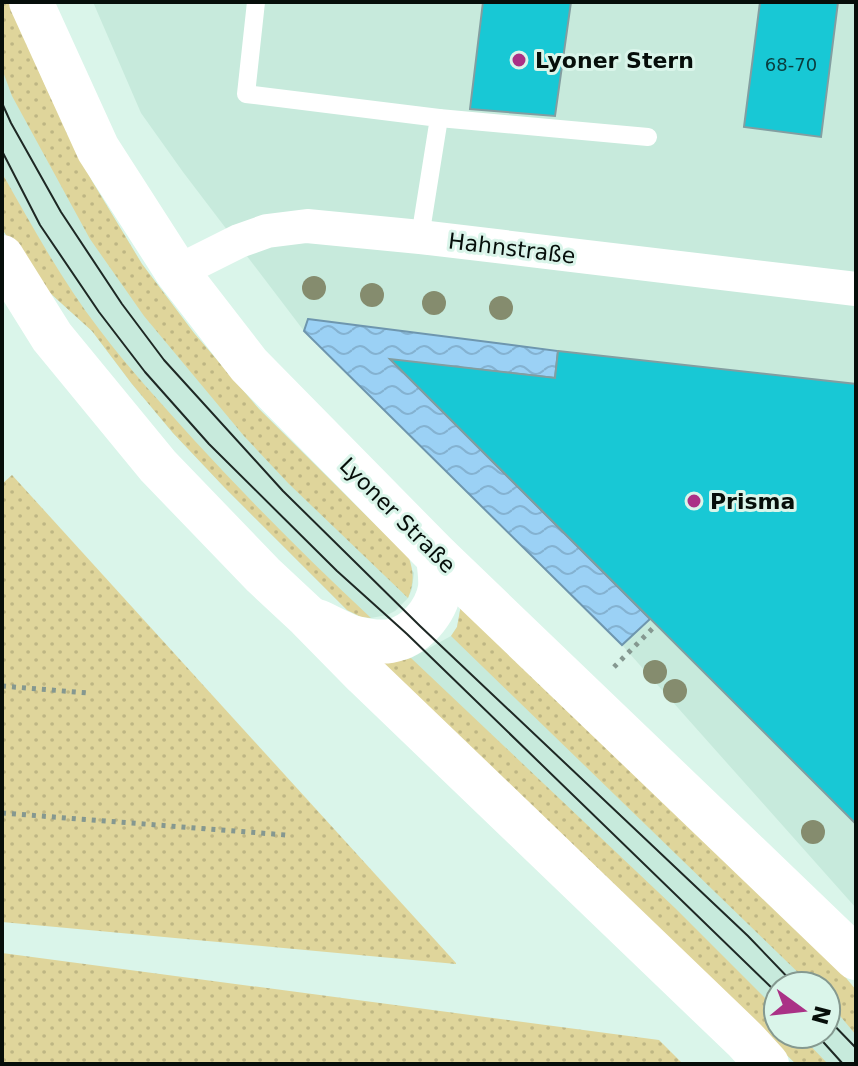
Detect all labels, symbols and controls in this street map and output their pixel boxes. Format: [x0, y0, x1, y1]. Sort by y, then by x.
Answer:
place label: Lyoner Stern [535, 48, 694, 73]
marker: Lyoner Stern [510, 51, 528, 69]
house number: 68-70 [765, 54, 817, 75]
street label: Hahnstraße [447, 228, 577, 269]
street label: Lyoner Straße [335, 453, 460, 578]
place label: Prisma [710, 489, 795, 514]
marker: Prisma [685, 492, 703, 510]
north arrow [762, 970, 842, 1050]
text: N [806, 1003, 835, 1027]

